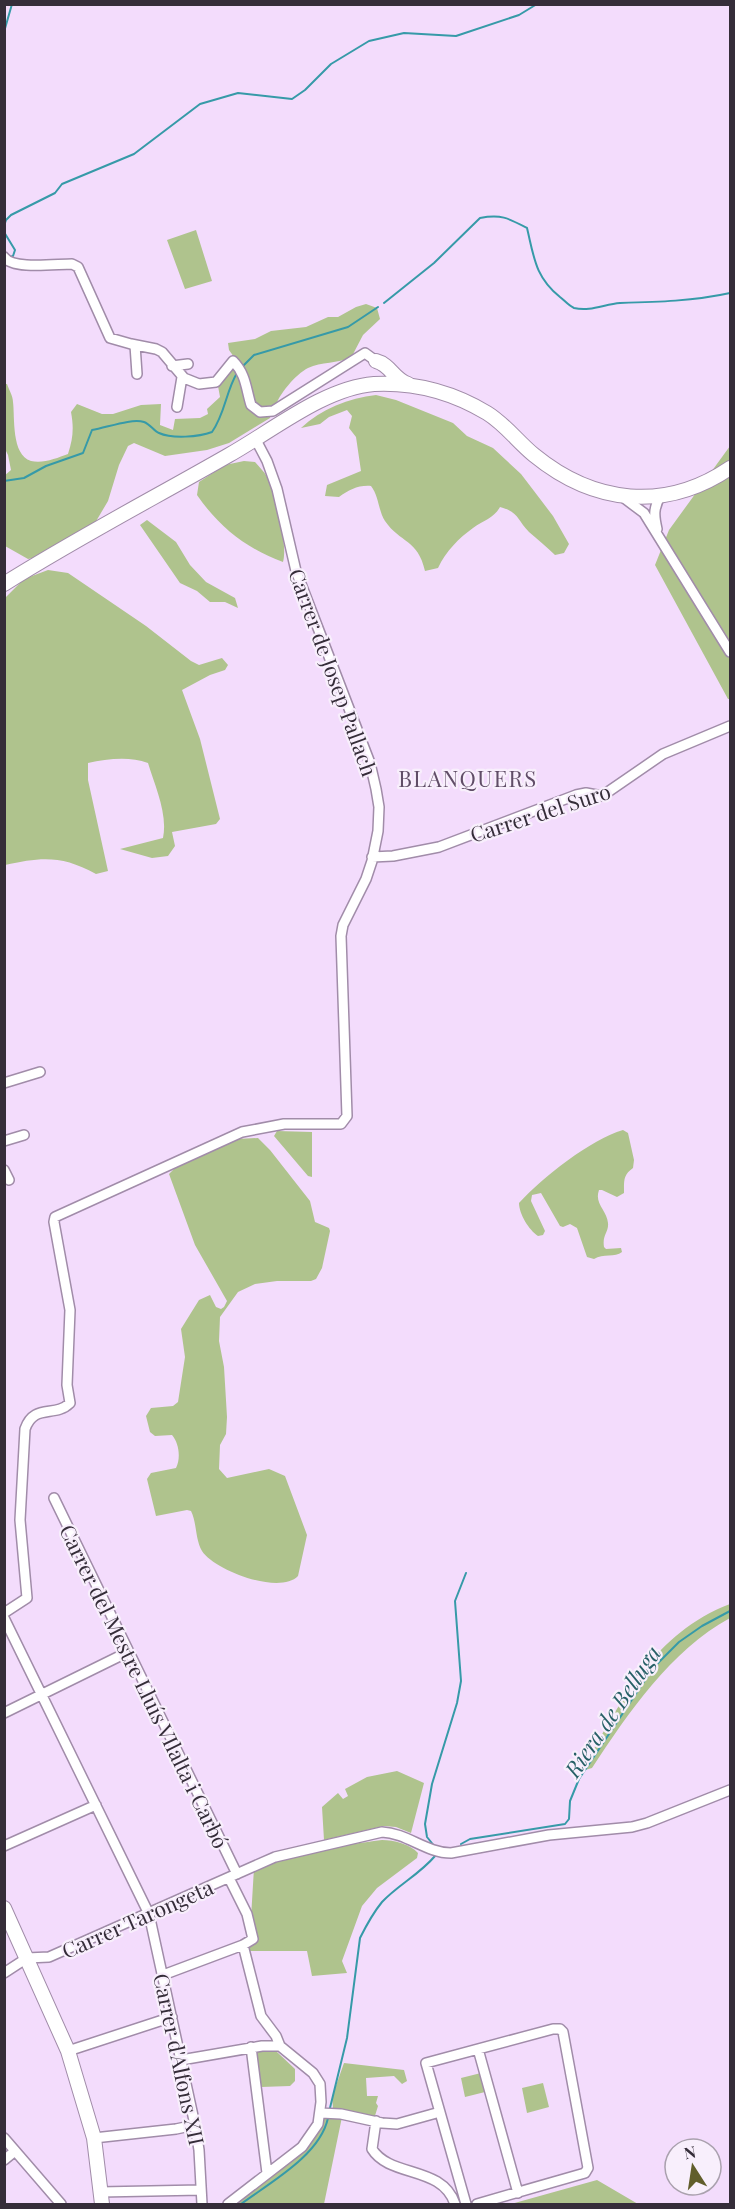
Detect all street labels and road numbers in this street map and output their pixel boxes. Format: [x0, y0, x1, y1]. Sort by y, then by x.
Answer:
street label: Carrer de Josep Pallach [283, 564, 385, 780]
street label: Carrer del Suro [466, 776, 614, 848]
street label: Carrer del Mestre Lluís VIlalta i Carbó [54, 1519, 236, 1853]
street label: Carrer Tarongeta [57, 1872, 218, 1964]
street label: Carrer d'Alfons XII [148, 1971, 212, 2147]

